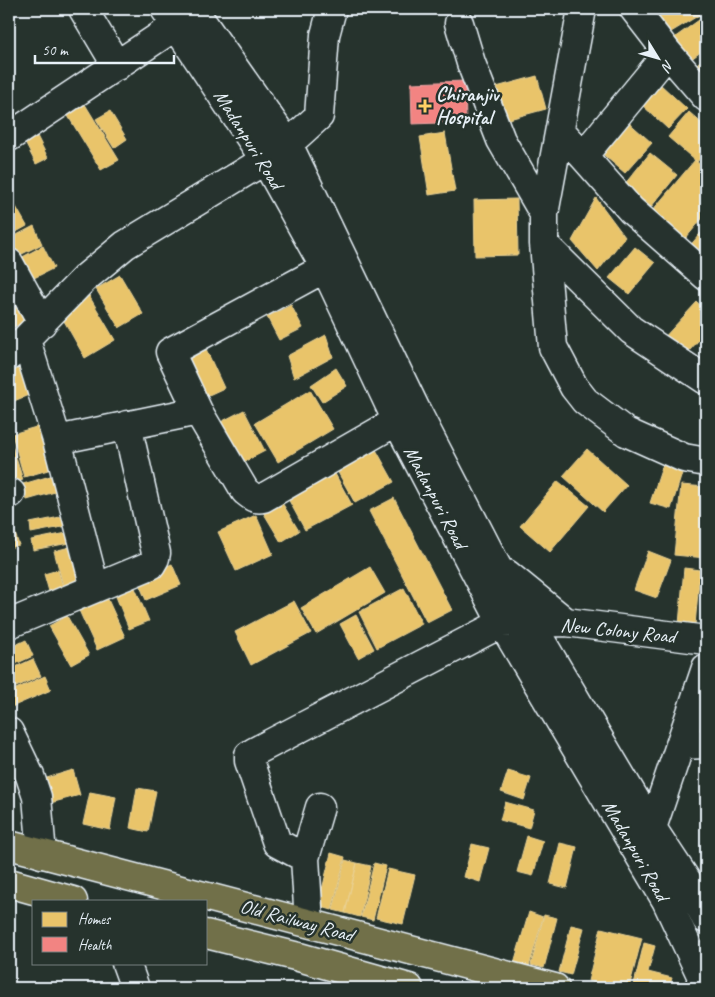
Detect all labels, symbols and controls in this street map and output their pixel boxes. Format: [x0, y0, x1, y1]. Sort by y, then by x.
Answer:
scale bar [35, 32, 174, 64]
north arrow [632, 32, 682, 82]
text: 50 m [42, 41, 69, 60]
text: N [657, 57, 677, 76]
place label: Chiranjiv Hospital [436, 82, 501, 130]
street label: Madanpuri Road [208, 85, 291, 196]
marker: Chiranjiv Hospital [418, 99, 432, 113]
street label: Madanpuri Road [398, 442, 474, 556]
street label: New Colony Road [559, 612, 680, 649]
street label: Madanpuri Road [597, 795, 676, 908]
street label: Old Railway Road [237, 893, 359, 948]
legend [32, 900, 208, 964]
text: Homes [78, 910, 112, 929]
text: Health [78, 936, 112, 955]

